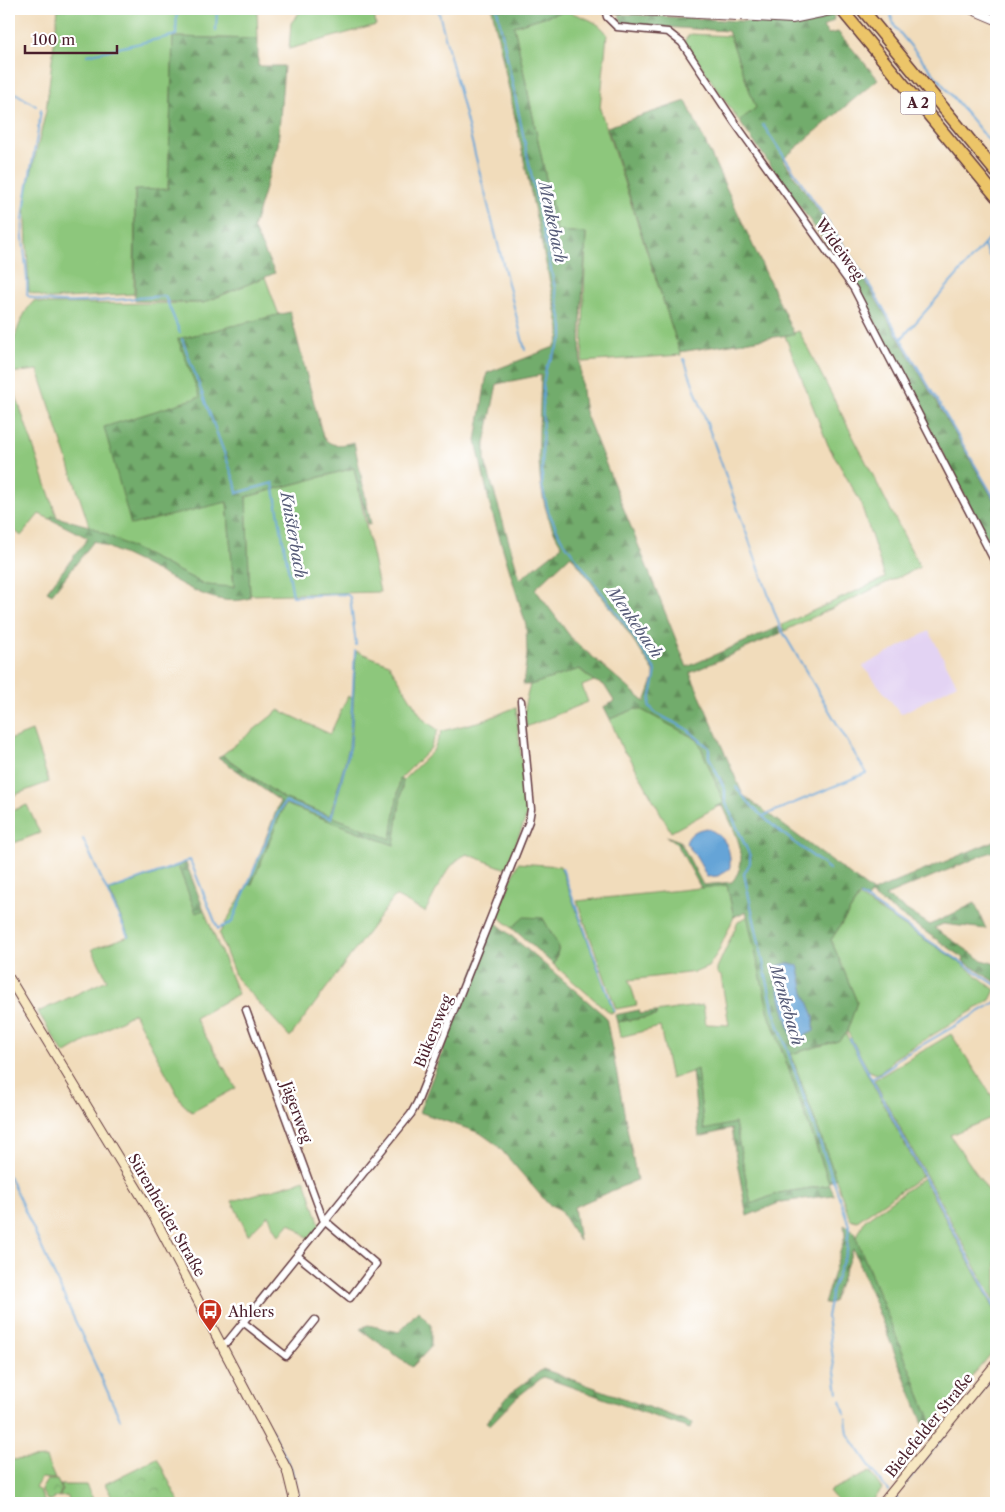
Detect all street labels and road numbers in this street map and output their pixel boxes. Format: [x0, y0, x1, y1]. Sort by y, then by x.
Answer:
road number: A 2 [900, 92, 936, 115]
street label: Wideiweg [811, 214, 868, 284]
street label: Bükersweg [410, 992, 456, 1070]
street label: Jägerweg [276, 1077, 317, 1145]
street label: Sürenheider Straße [124, 1150, 210, 1280]
street label: Bielefelder Straße [881, 1369, 977, 1481]

